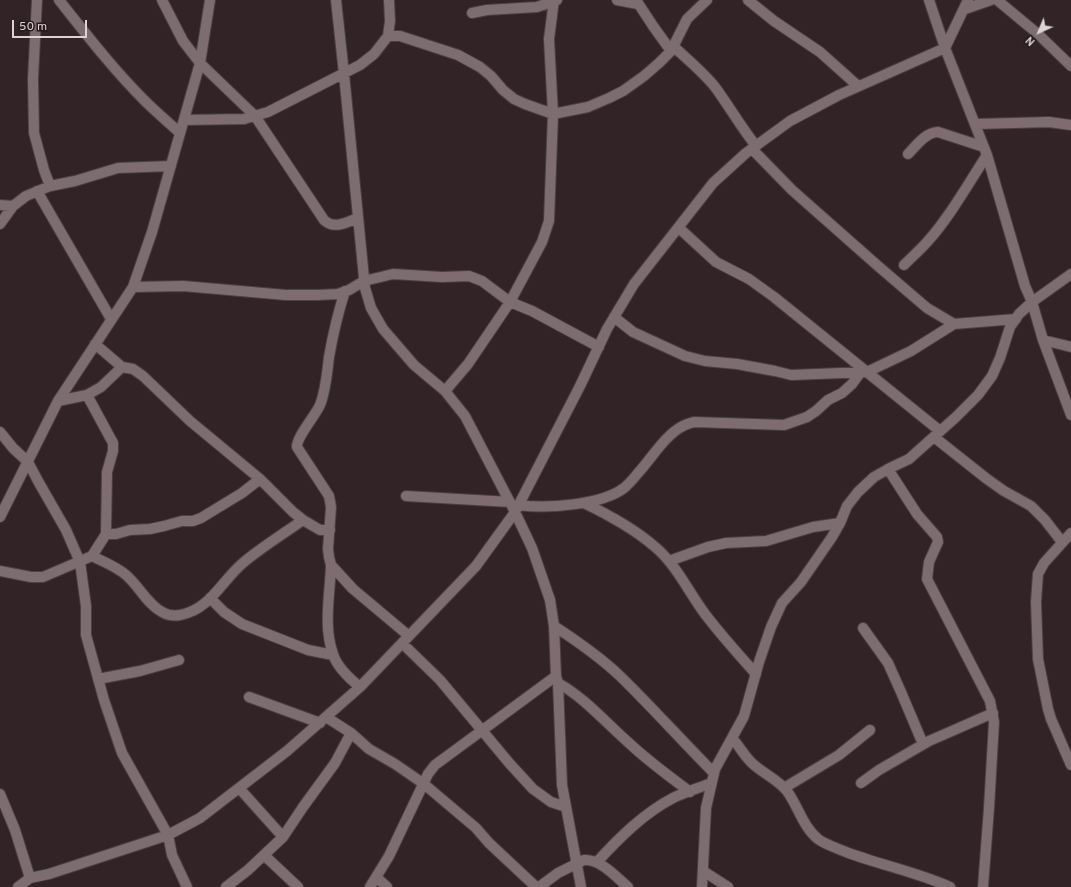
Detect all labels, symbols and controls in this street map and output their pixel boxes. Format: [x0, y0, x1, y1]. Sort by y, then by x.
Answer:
scale bar [14, 12, 89, 38]
north arrow [1019, 12, 1059, 52]
text: 50 m [19, 19, 47, 35]
text: N [1023, 33, 1038, 48]

